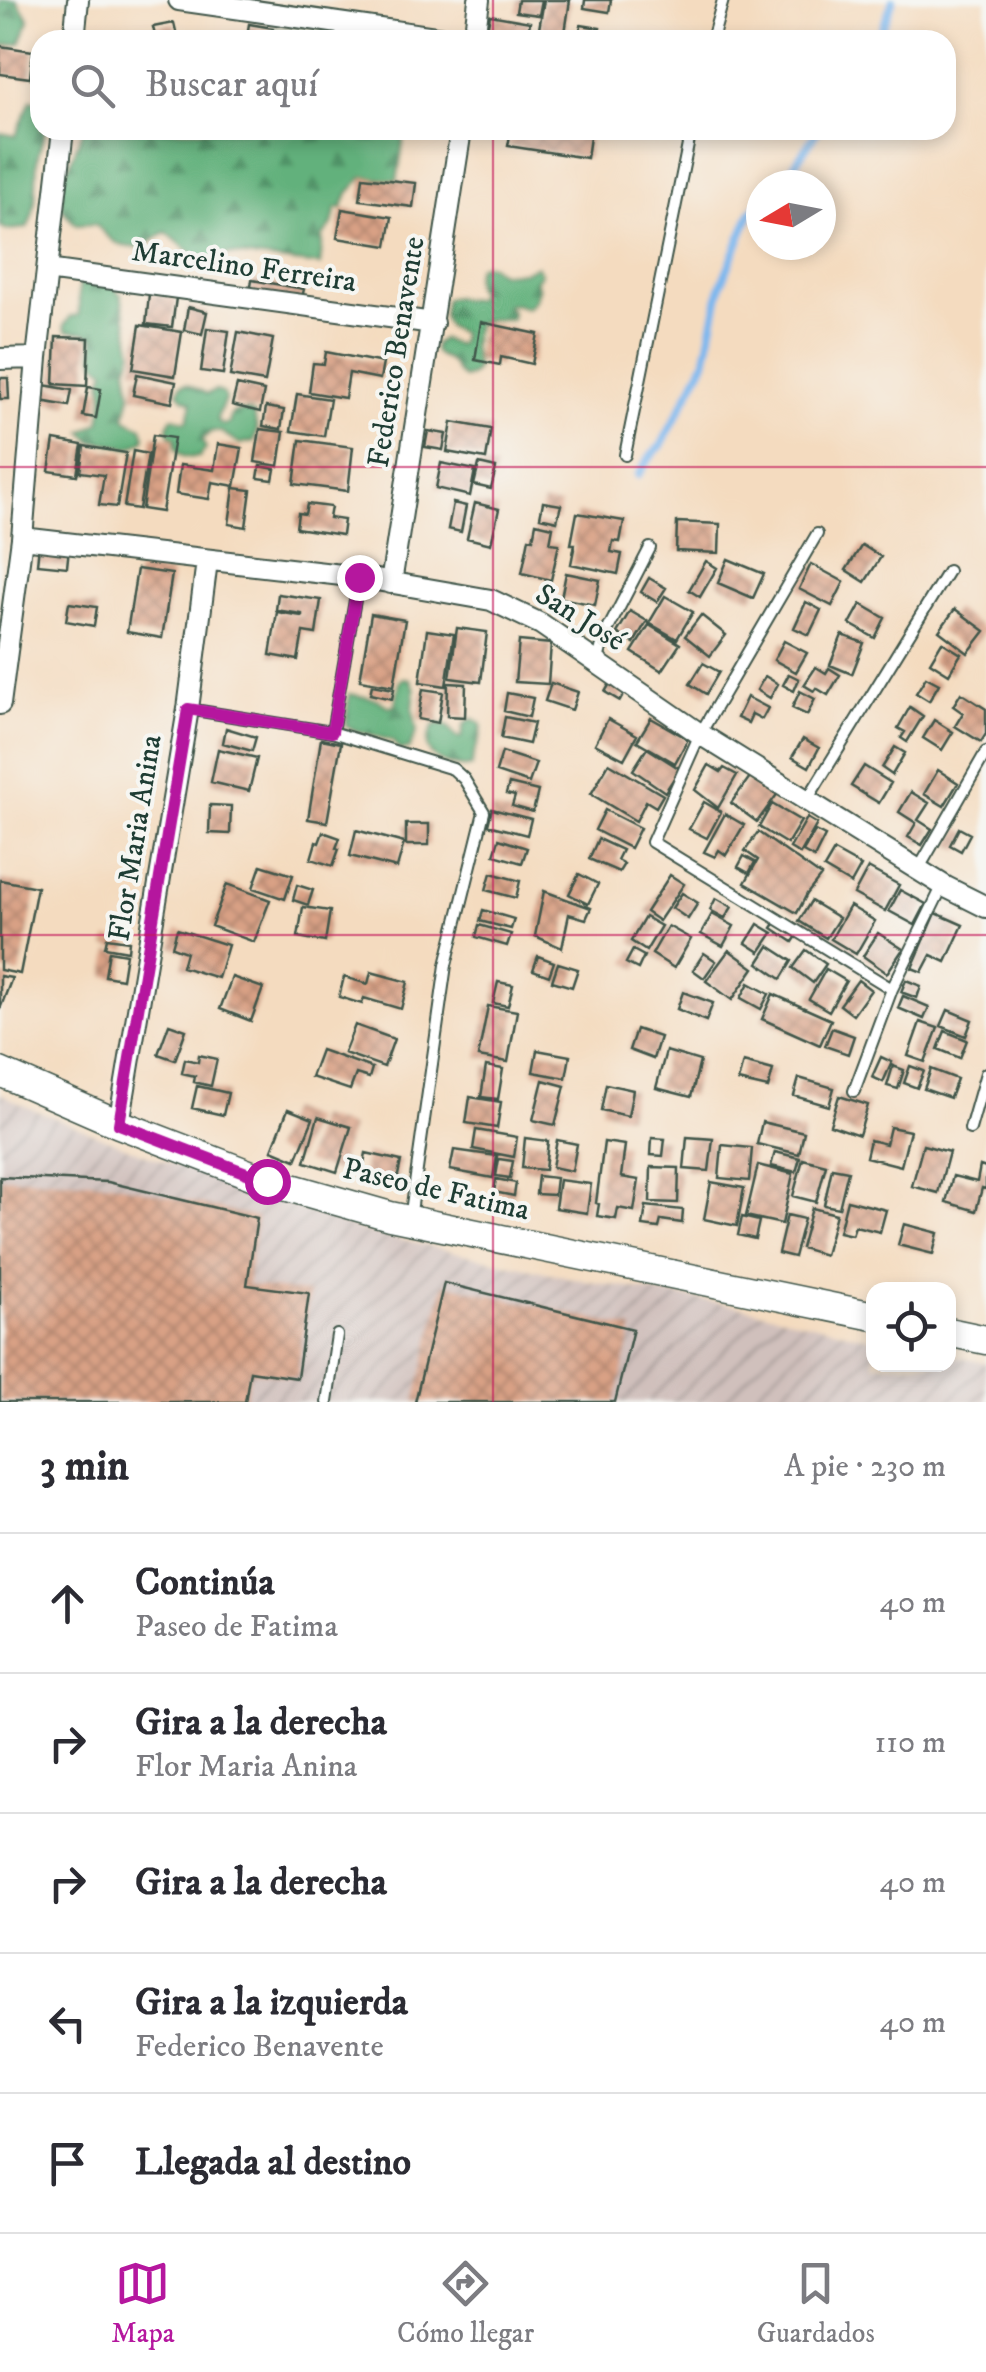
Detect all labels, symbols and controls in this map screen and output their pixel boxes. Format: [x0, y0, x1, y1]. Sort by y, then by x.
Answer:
search box [30, 30, 956, 140]
icon: search [65, 58, 120, 113]
text: Buscar aquí [145, 61, 318, 109]
north arrow [746, 170, 836, 260]
street label: Marcelino Ferreira [129, 233, 359, 301]
street label: Federico Benavente [360, 234, 434, 470]
route end [337, 555, 383, 601]
street label: San José [528, 576, 632, 660]
street label: Flor Maria Anina [101, 732, 171, 944]
street label: Paseo de Fatima [339, 1151, 533, 1229]
route start [245, 1159, 291, 1205]
map controls [866, 1282, 956, 1372]
button: locate [866, 1282, 956, 1372]
text: 3 min [40, 1441, 129, 1493]
text: A pie · 230 m [784, 1447, 946, 1487]
text: Continúa [135, 1559, 275, 1607]
icon: ahead [40, 1576, 95, 1631]
text: 40 m [879, 1583, 946, 1623]
text: Paseo de Fatima [135, 1607, 338, 1647]
text: Gira a la derecha [135, 1699, 387, 1747]
icon: right [40, 1716, 95, 1771]
text: 110 m [874, 1723, 946, 1763]
text: Flor Maria Anina [135, 1747, 357, 1787]
icon: right [40, 1856, 95, 1911]
text: Gira a la derecha [135, 1859, 387, 1907]
text: 40 m [879, 1863, 946, 1903]
text: Gira a la izquierda [135, 1979, 408, 2027]
icon: left [40, 1996, 95, 2051]
text: 40 m [879, 2003, 946, 2043]
text: Federico Benavente [135, 2027, 384, 2067]
icon: arrive [40, 2136, 95, 2191]
text: Llegada al destino [135, 2139, 411, 2187]
tab: Mapa [111, 2256, 175, 2351]
tab: Cómo llegar [397, 2256, 534, 2351]
tab: Guardados [757, 2256, 875, 2351]

